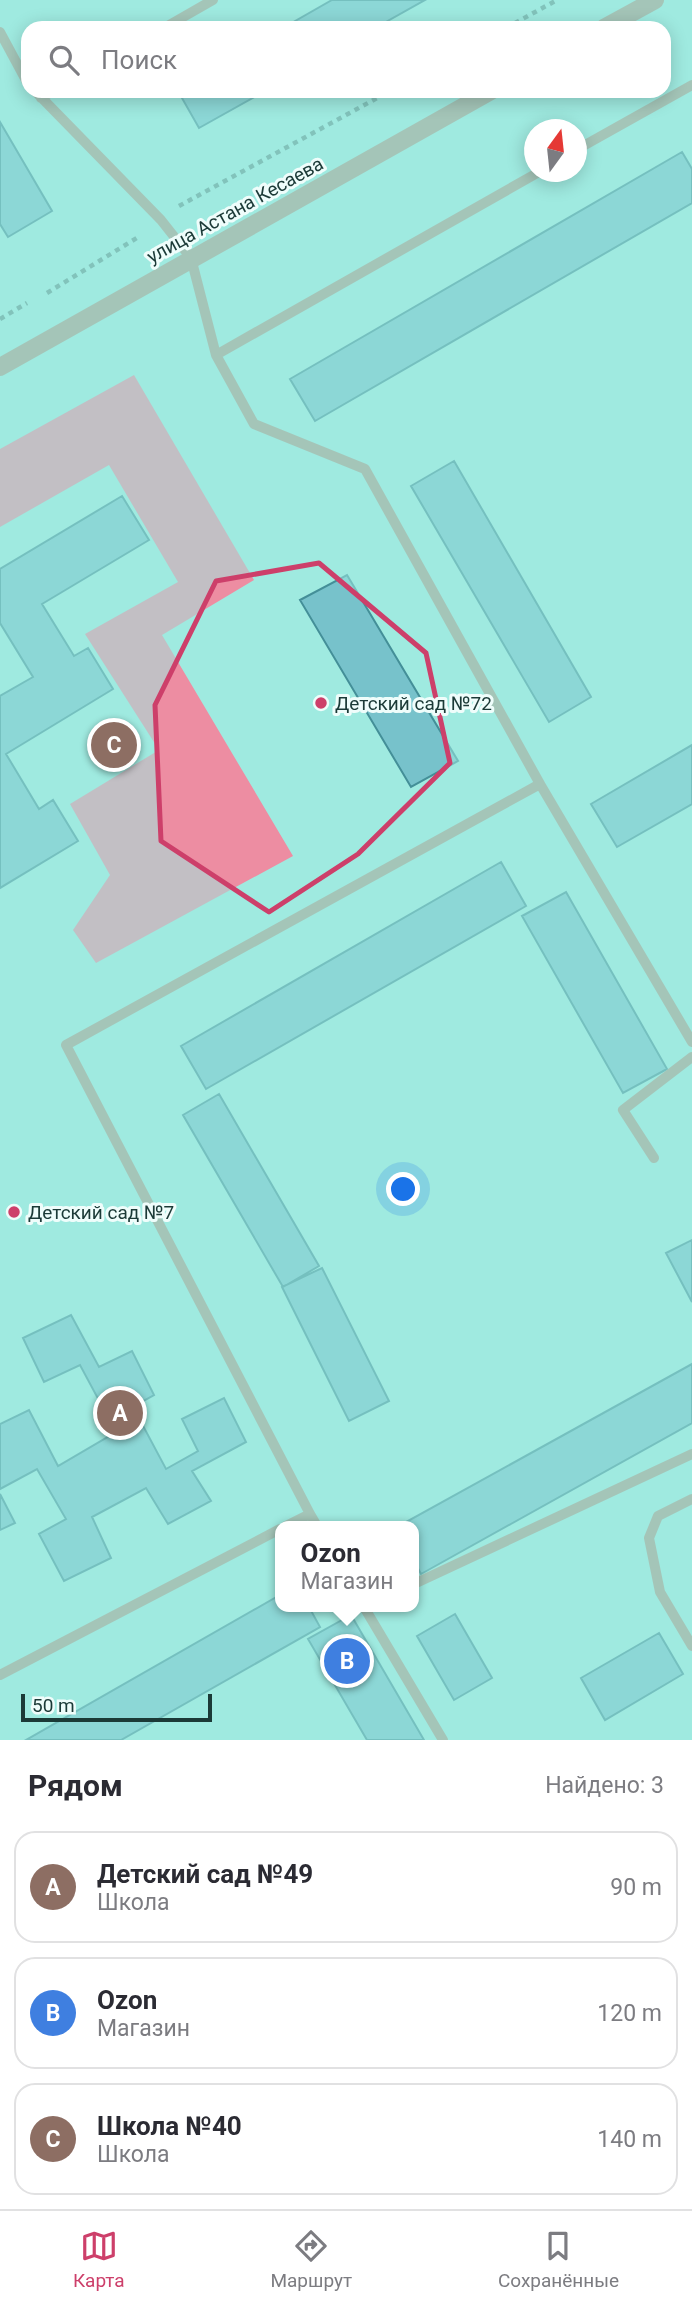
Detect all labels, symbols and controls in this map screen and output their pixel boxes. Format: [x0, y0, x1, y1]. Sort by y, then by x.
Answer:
search box [21, 21, 671, 98]
icon: search [45, 41, 83, 79]
text: Поиск [101, 45, 177, 75]
north arrow [524, 119, 587, 182]
street label: улица Астана Кесаева [143, 152, 327, 268]
place label: Детский сад №72 [335, 692, 492, 715]
marker: Детский сад №72 [313, 695, 329, 711]
pin: C [91, 719, 137, 771]
your location [386, 1172, 420, 1206]
place label: Детский сад №7 [28, 1201, 174, 1224]
marker: Детский сад №7 [6, 1204, 22, 1220]
pin: A [97, 1387, 143, 1439]
popup [275, 1521, 419, 1612]
text: Ozon [301, 1538, 361, 1568]
text: Магазин [301, 1568, 393, 1595]
pin: B [324, 1635, 370, 1687]
scale bar [21, 1691, 212, 1723]
text: 50 m [32, 1694, 75, 1717]
text: Рядом [28, 1768, 123, 1803]
text: Найдено: 3 [545, 1772, 664, 1799]
text: Детский сад №49 [97, 1859, 313, 1889]
text: A [45, 1874, 61, 1901]
text: 90 m [610, 1874, 662, 1901]
text: Школа [97, 1889, 170, 1916]
text: Ozon [97, 1985, 157, 2015]
text: B [46, 2000, 60, 2027]
text: 120 m [597, 2000, 662, 2027]
text: Магазин [97, 2015, 190, 2042]
text: Школа №40 [97, 2111, 242, 2141]
text: C [45, 2126, 61, 2153]
text: 140 m [597, 2126, 662, 2153]
text: Школа [97, 2141, 170, 2168]
tab: Карта [73, 2227, 125, 2292]
tab: Маршрут [270, 2227, 352, 2292]
tab: Сохранённые [498, 2227, 619, 2292]

